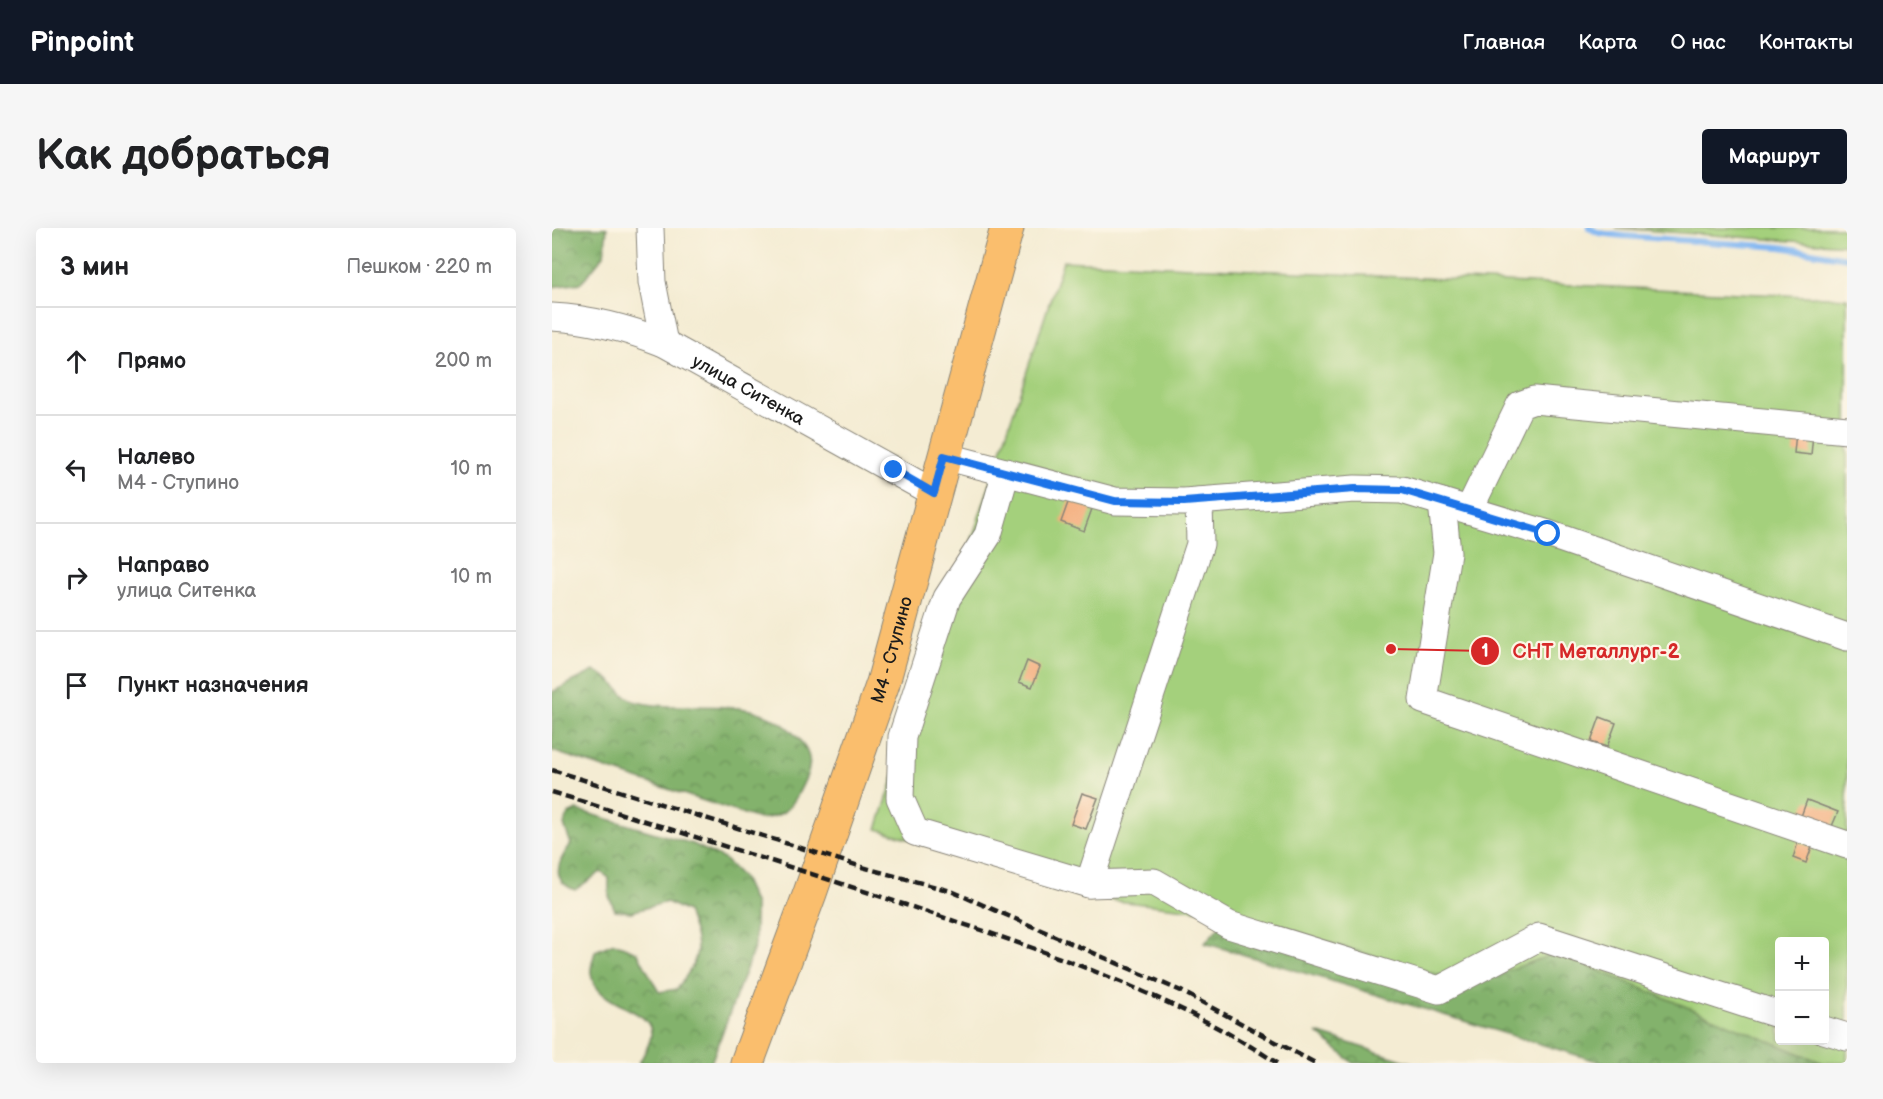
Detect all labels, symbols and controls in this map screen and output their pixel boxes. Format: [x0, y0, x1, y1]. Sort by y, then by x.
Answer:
text: Pinpoint [30, 26, 134, 59]
text: Главная [1462, 30, 1545, 55]
text: Карта [1578, 30, 1637, 55]
text: О нас [1670, 30, 1726, 55]
text: Контакты [1759, 30, 1853, 55]
button: Маршрут [1702, 129, 1847, 184]
text: Как добраться [36, 131, 331, 182]
text: 3 мин [60, 252, 129, 283]
text: Пешком · 220 m [346, 255, 492, 279]
icon: ahead [60, 345, 93, 378]
text: Прямо [117, 348, 186, 375]
text: 200 m [435, 349, 492, 373]
street label: улица Ситенка [688, 350, 809, 430]
text: Налево [117, 444, 195, 471]
icon: left [60, 453, 93, 486]
route end [880, 456, 906, 482]
text: 10 m [451, 457, 492, 481]
text: М4 - Ступино [117, 471, 239, 495]
route start [1534, 520, 1560, 546]
text: Направо [117, 552, 209, 579]
icon: right [60, 561, 93, 594]
text: 10 m [451, 565, 492, 589]
text: улица Ситенка [117, 579, 256, 603]
street label: М4 - Ступино [866, 594, 917, 706]
callout: СНТ Металлург-2 [1470, 632, 1691, 670]
text: СНТ Металлург-2 [1513, 640, 1680, 664]
text: 1 [1481, 641, 1489, 662]
icon: arrive [60, 669, 93, 702]
text: Пункт назначения [117, 672, 309, 699]
map controls [1775, 937, 1829, 1045]
button: + [1775, 937, 1829, 991]
button: − [1775, 991, 1829, 1045]

